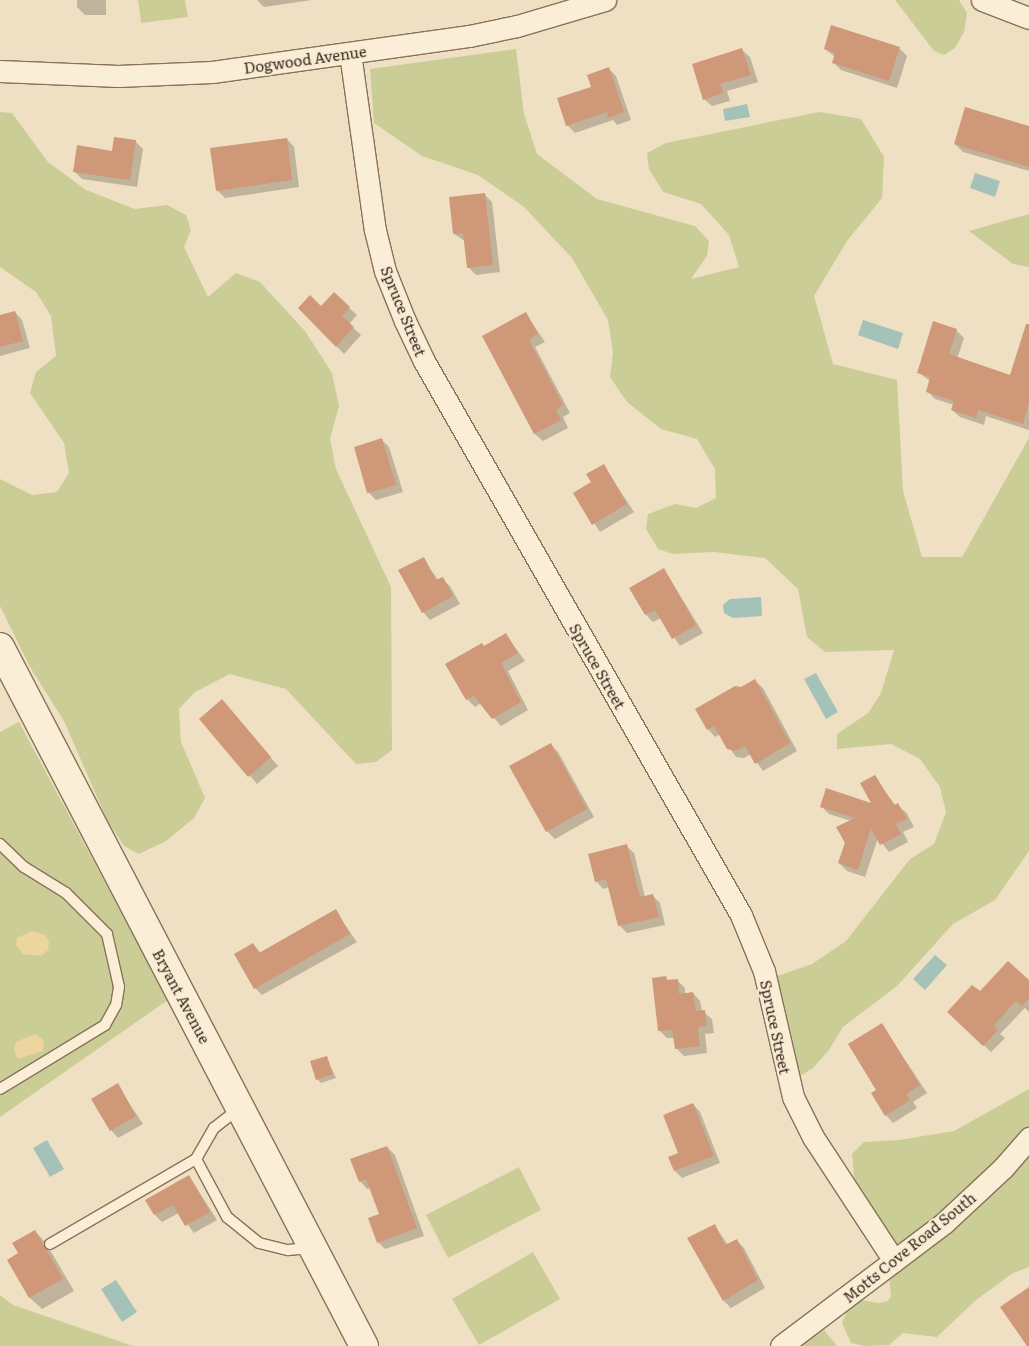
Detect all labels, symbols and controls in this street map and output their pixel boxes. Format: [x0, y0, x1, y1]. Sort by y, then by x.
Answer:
street label: Dogwood Avenue [242, 41, 368, 77]
street label: Spruce Street [378, 263, 430, 359]
street label: Spruce Street [566, 620, 630, 712]
street label: Bryant Avenue [150, 946, 214, 1046]
street label: Spruce Street [757, 978, 795, 1076]
street label: Motts Cove Road South [839, 1188, 979, 1306]

